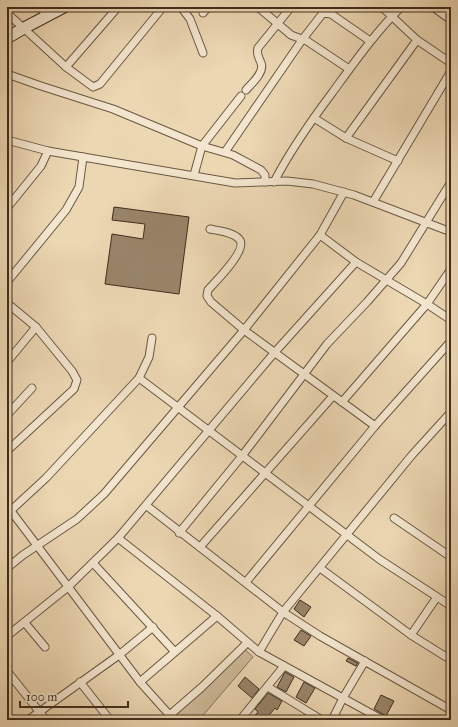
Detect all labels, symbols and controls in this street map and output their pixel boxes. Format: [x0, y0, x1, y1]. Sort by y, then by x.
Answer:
scale bar [20, 683, 128, 709]
text: 100 m [26, 690, 57, 704]

